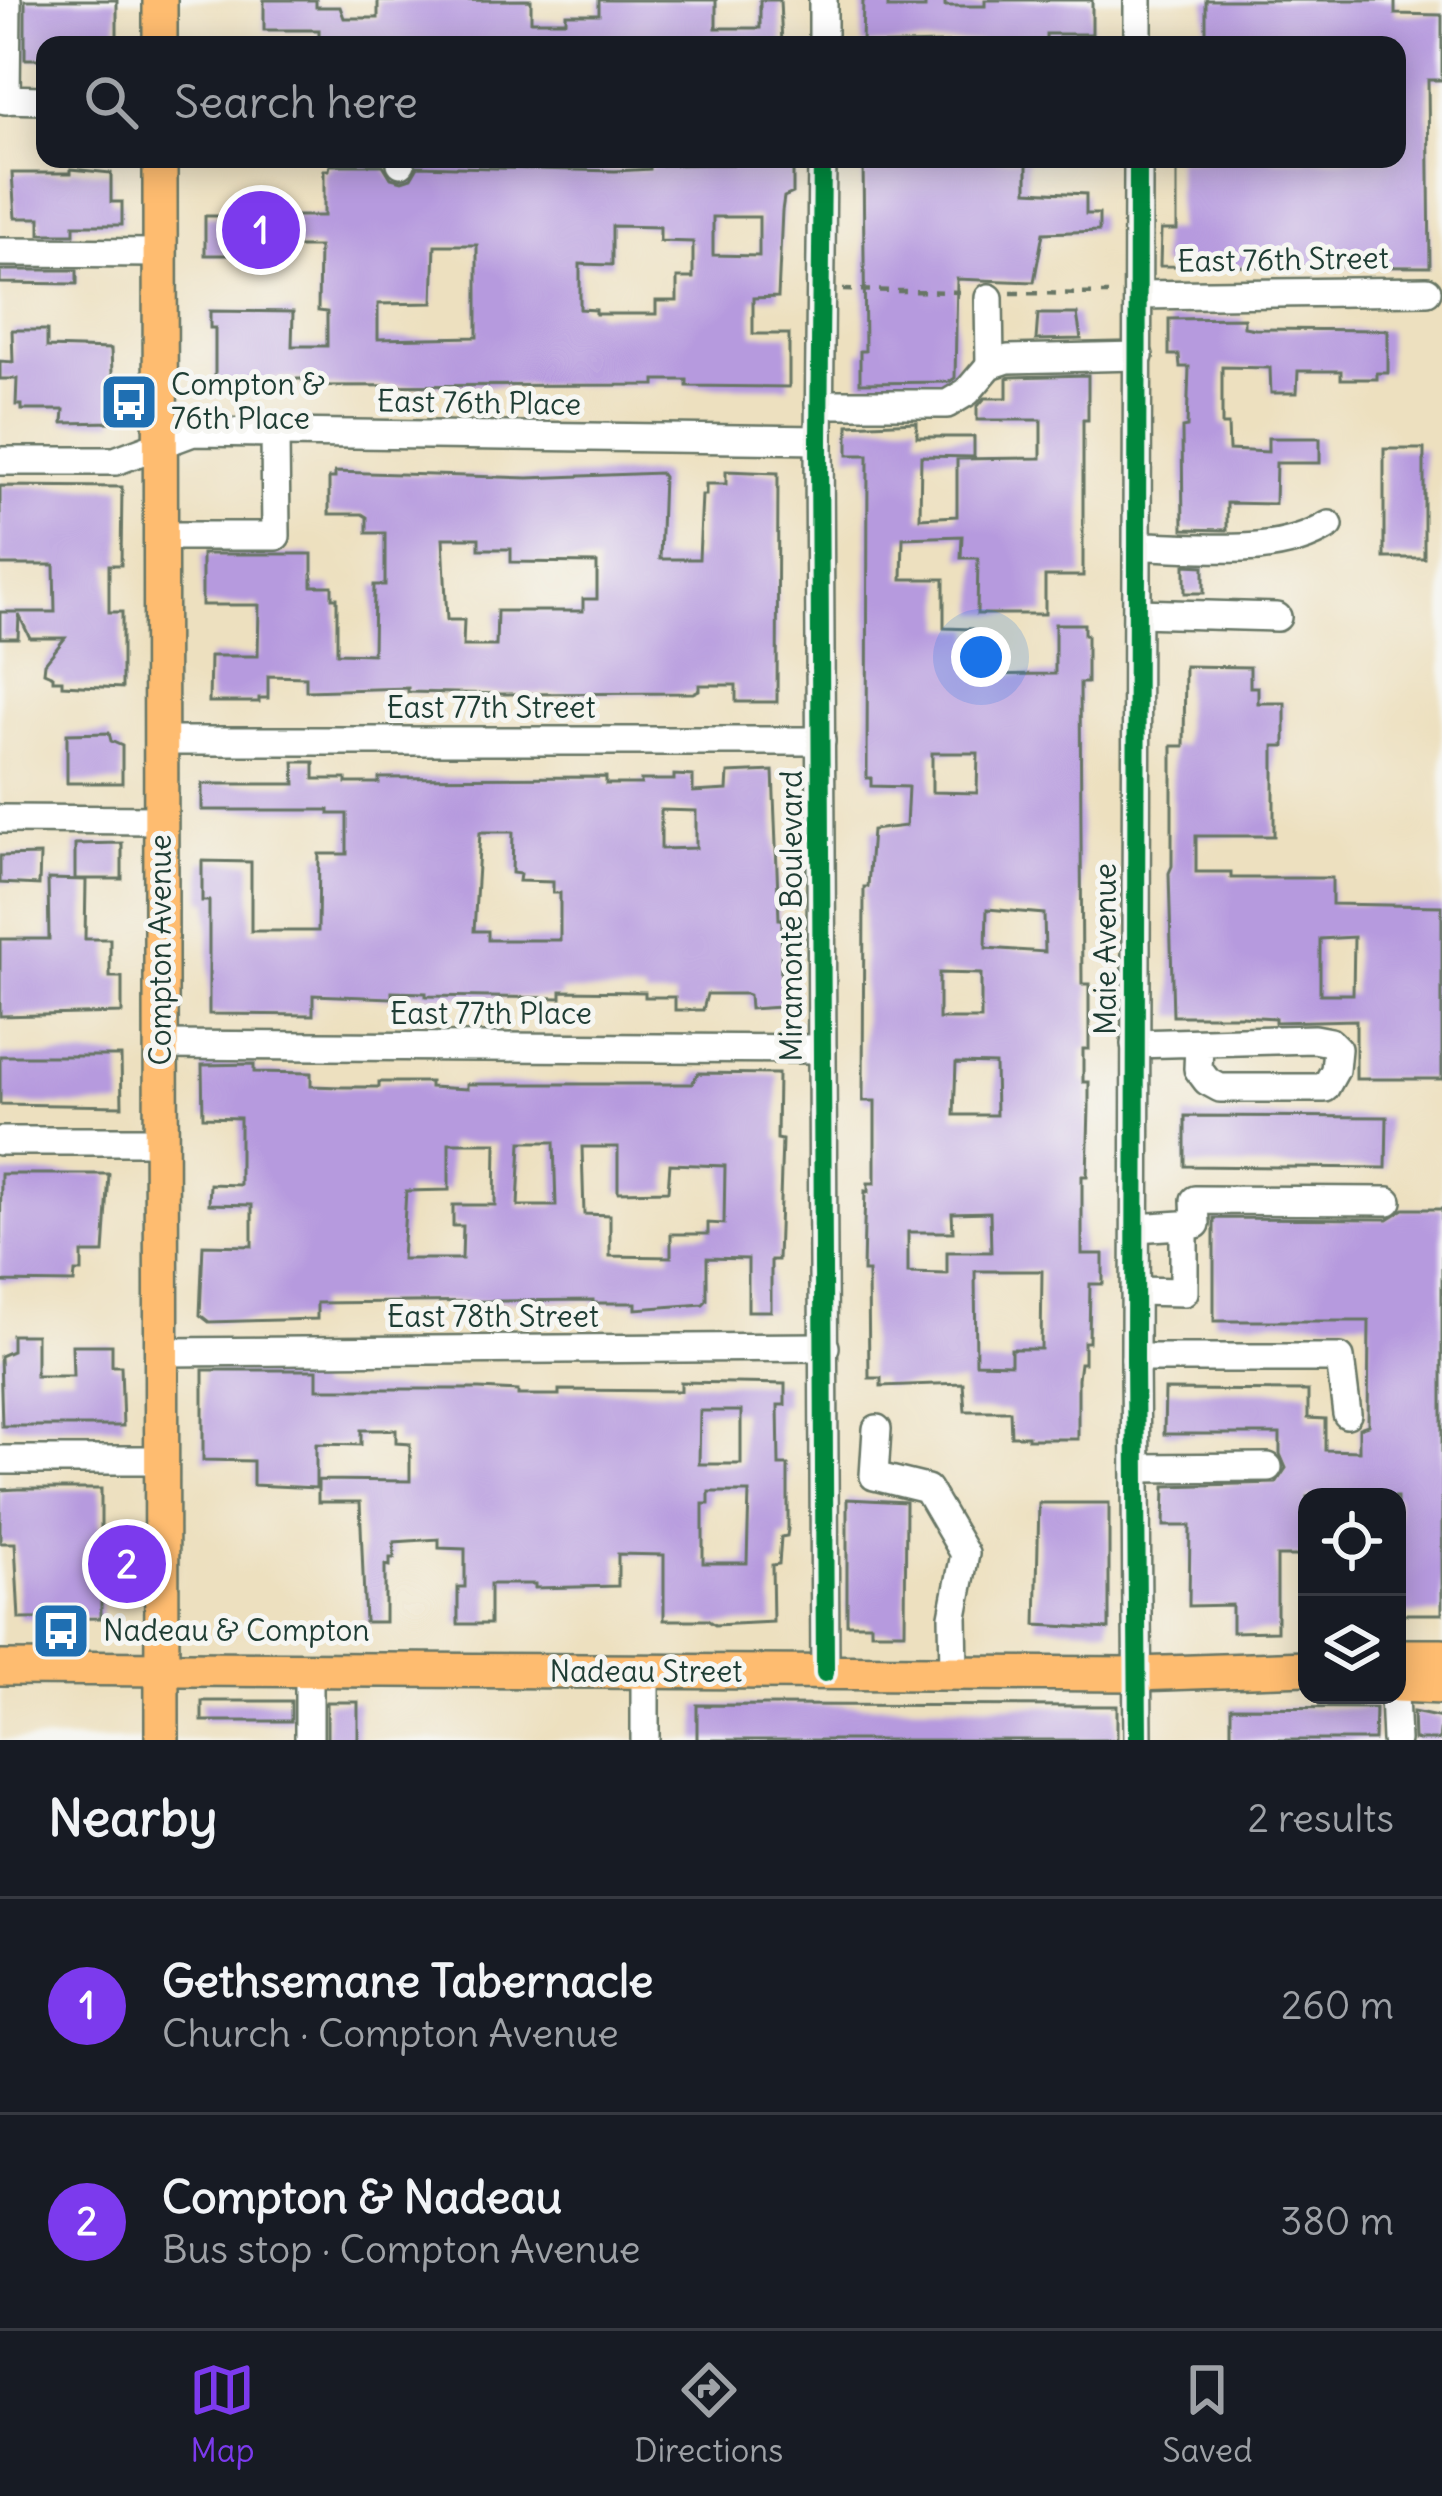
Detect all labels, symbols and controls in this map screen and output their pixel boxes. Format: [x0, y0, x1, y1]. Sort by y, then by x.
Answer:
search box [36, 36, 1406, 168]
icon: search [78, 69, 144, 135]
text: Search here [174, 74, 418, 130]
pin: 1 [222, 185, 300, 275]
street label: East 76th Street [1177, 238, 1389, 280]
place label: Compton & 76th Place [171, 365, 325, 437]
bus stop icon: Compton & 76th Place [98, 371, 160, 433]
street label: East 76th Place [377, 381, 581, 423]
your location [951, 627, 1011, 687]
street label: East 77th Street [386, 688, 596, 726]
street label: Miramonte Boulevard [772, 770, 810, 1062]
street label: Compton Avenue [141, 834, 179, 1066]
street label: Maie Avenue [1086, 863, 1124, 1035]
street label: East 77th Place [390, 994, 592, 1032]
street label: East 78th Street [387, 1297, 599, 1335]
map controls [1298, 1488, 1406, 1704]
button: locate [1298, 1488, 1406, 1596]
pin: 2 [88, 1519, 166, 1609]
button: layers [1298, 1596, 1406, 1704]
bus stop icon: Nadeau & Compton [30, 1600, 92, 1662]
place label: Nadeau & Compton [103, 1611, 370, 1649]
street label: Nadeau Street [550, 1652, 742, 1690]
text: Nearby [48, 1786, 217, 1850]
text: 2 results [1247, 1794, 1394, 1843]
text: Gethsemane Tabernacle [162, 1953, 653, 2009]
text: 1 [79, 1981, 95, 2030]
text: 260 m [1281, 1981, 1394, 2030]
text: Church · Compton Avenue [162, 2009, 619, 2058]
text: Compton & Nadeau [162, 2169, 562, 2225]
text: 2 [76, 2197, 98, 2246]
text: 380 m [1280, 2197, 1394, 2246]
text: Bus stop · Compton Avenue [162, 2225, 641, 2274]
tab: Map [189, 2357, 255, 2471]
tab: Directions [634, 2357, 783, 2471]
tab: Saved [1162, 2357, 1253, 2471]

